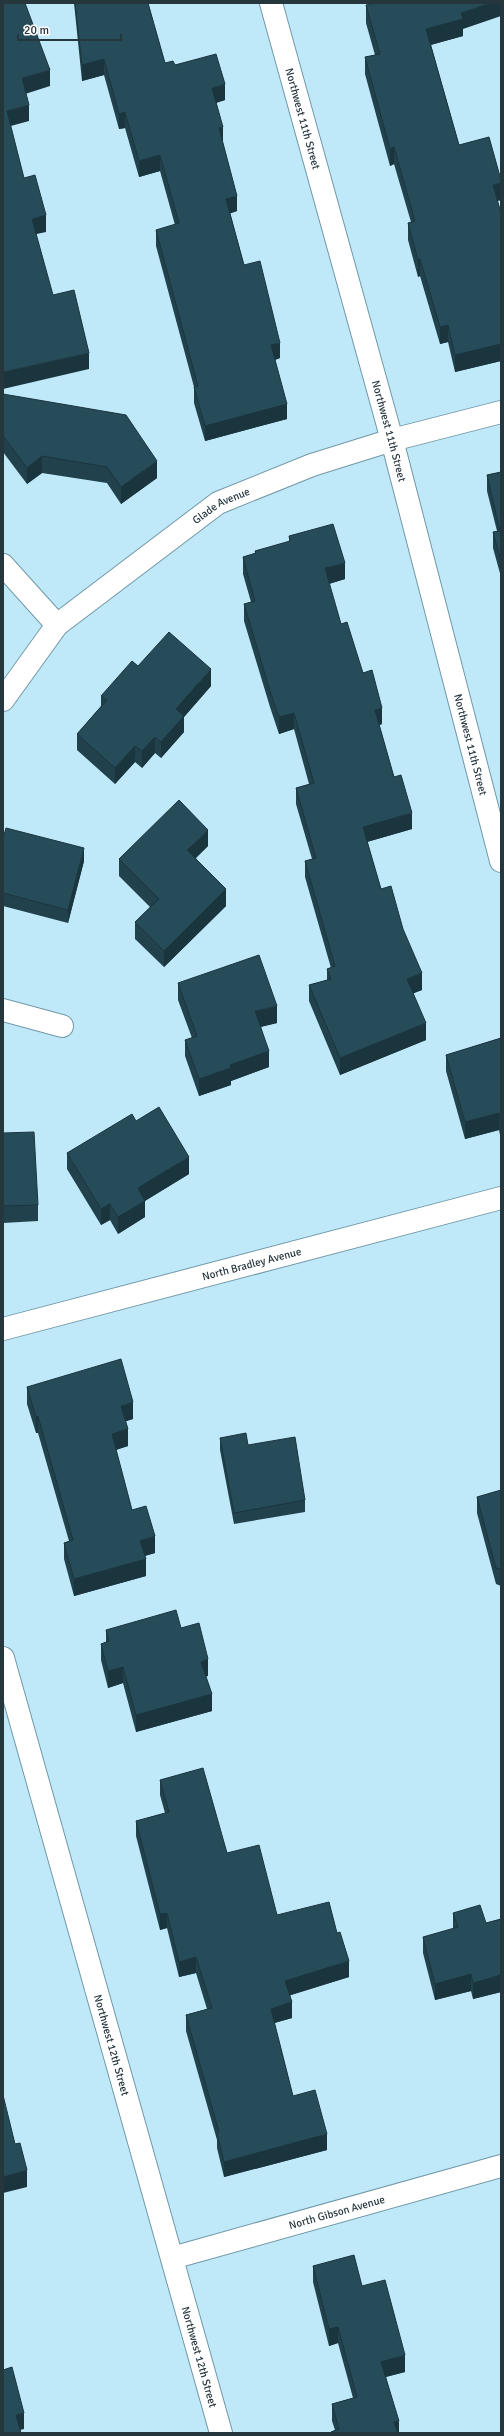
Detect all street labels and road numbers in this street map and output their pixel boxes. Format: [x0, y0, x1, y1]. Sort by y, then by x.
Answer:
street label: Northwest 11th Street [283, 67, 323, 171]
street label: Northwest 11th Street [369, 379, 409, 483]
street label: Glade Avenue [190, 484, 252, 527]
street label: Northwest 11th Street [451, 692, 490, 797]
street label: North Bradley Avenue [200, 1244, 303, 1283]
street label: Northwest 12th Street [91, 1993, 132, 2097]
street label: North Gibson Avenue [287, 2192, 386, 2232]
street label: Northwest 12th Street [179, 2305, 220, 2409]

